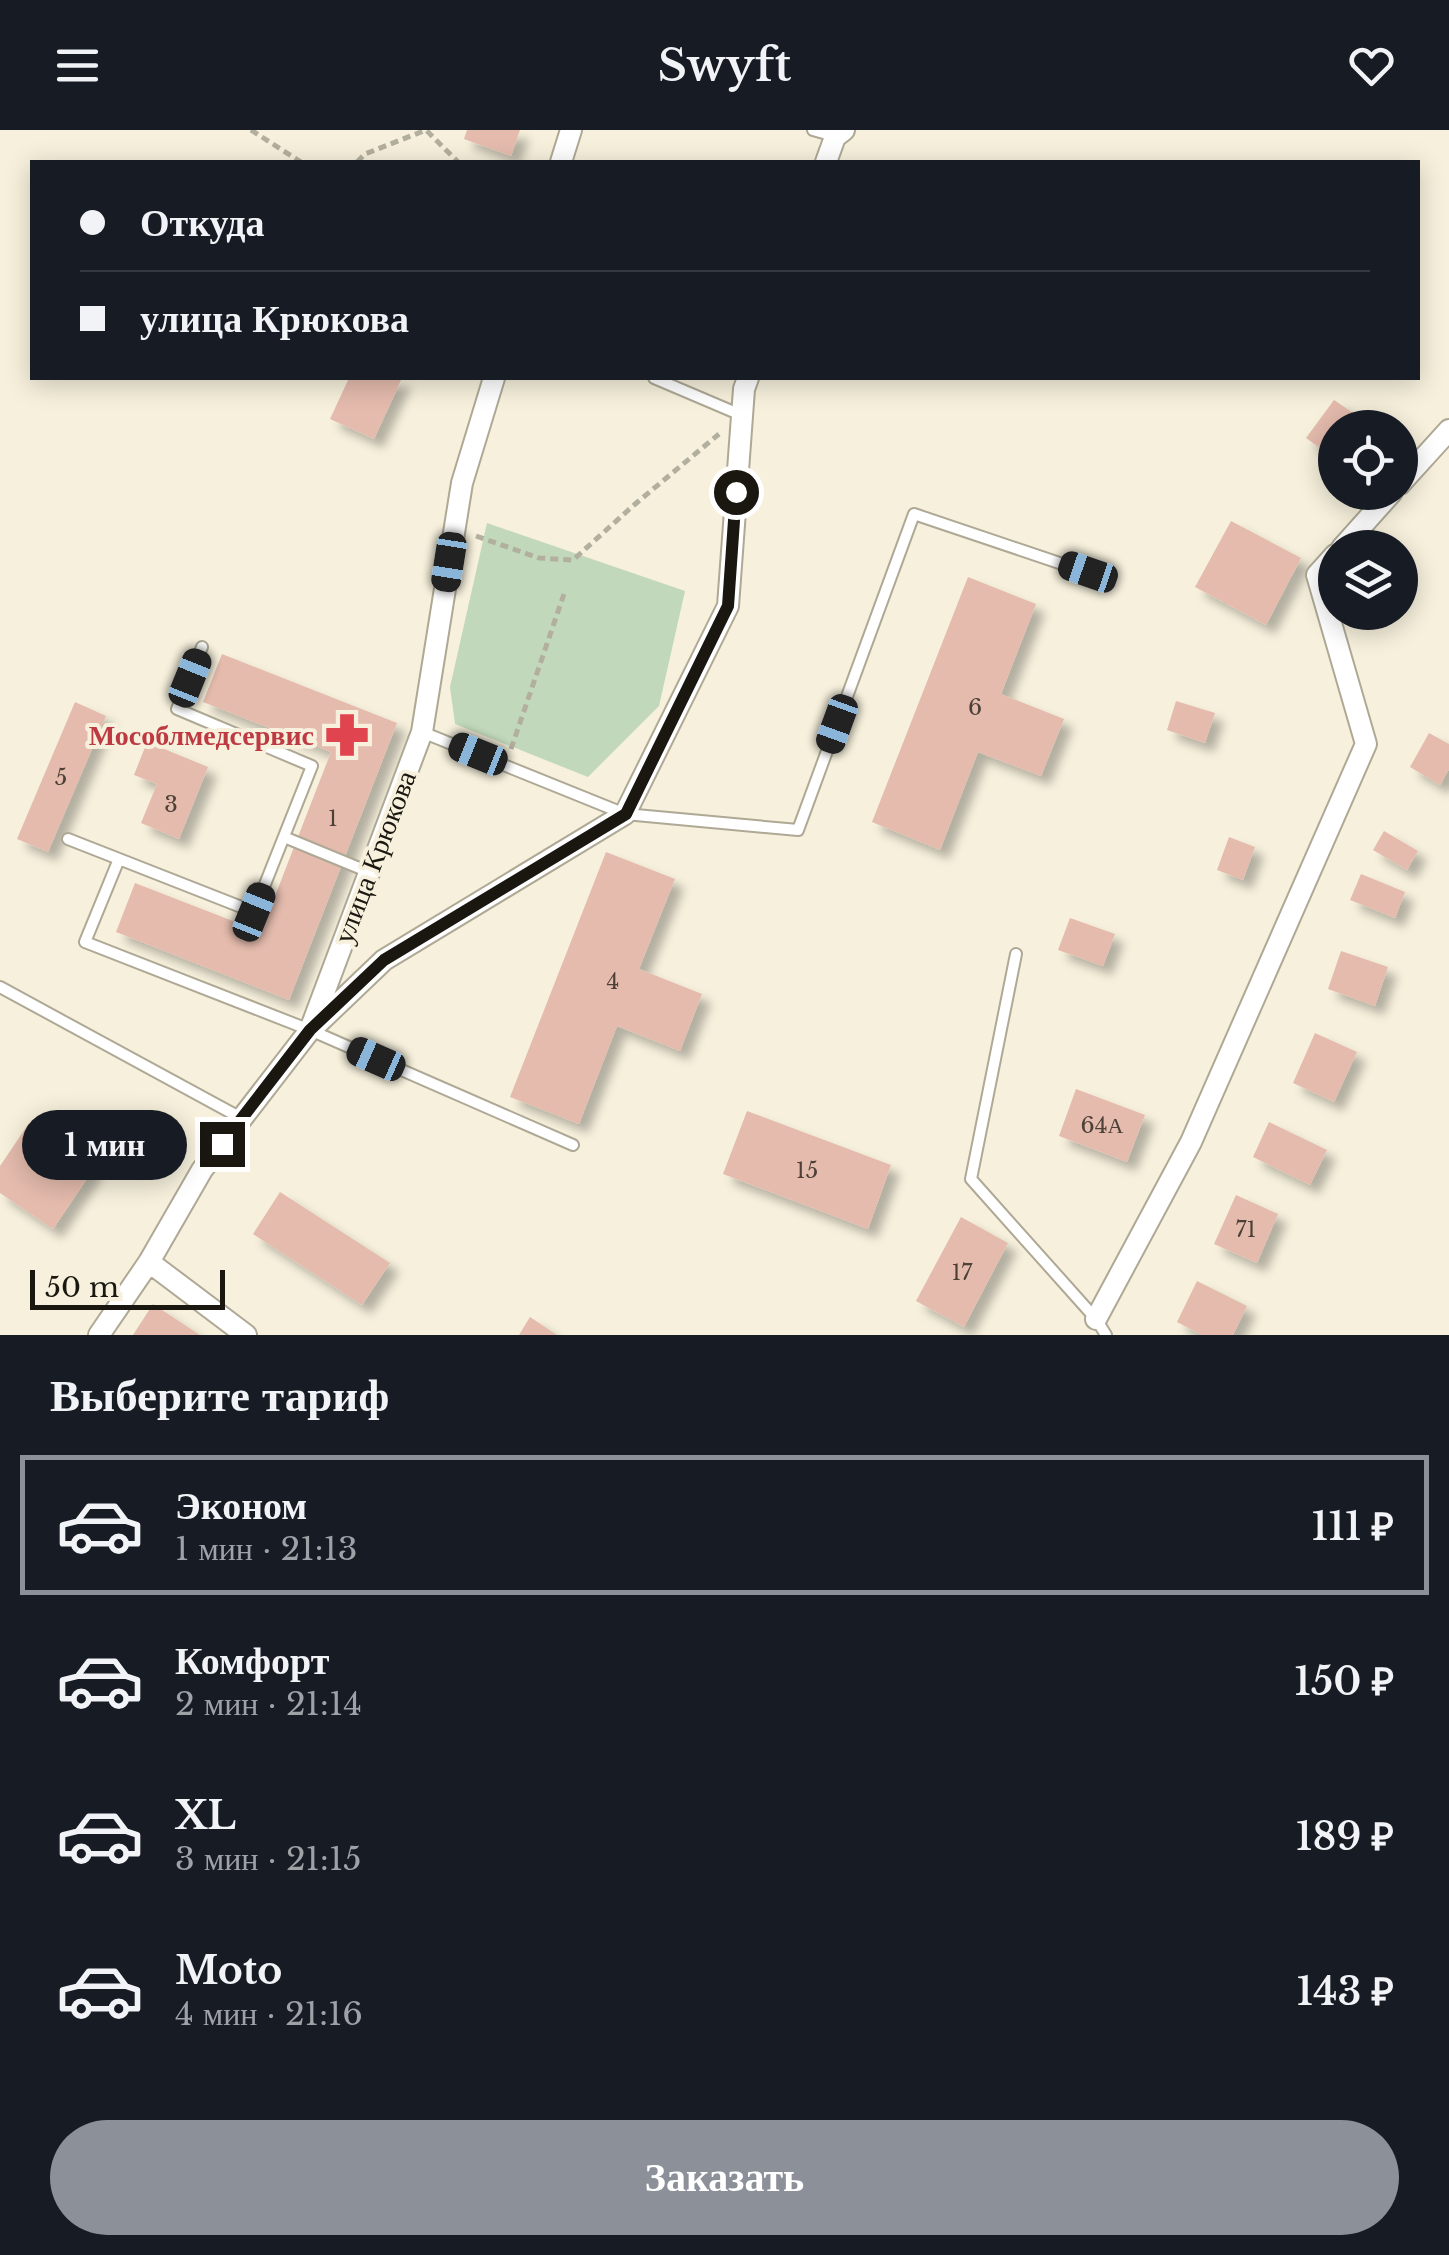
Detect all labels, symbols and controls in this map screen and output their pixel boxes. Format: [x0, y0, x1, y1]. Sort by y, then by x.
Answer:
text: Swyft [658, 37, 791, 93]
icon: menu [50, 38, 105, 93]
icon: heart [1344, 38, 1399, 93]
text: Откуда [140, 199, 264, 246]
text: улица Крюкова [140, 295, 409, 342]
map controls [1318, 410, 1418, 630]
button: locate [1318, 410, 1418, 510]
route start [714, 470, 759, 515]
car [429, 530, 469, 594]
button: layers [1318, 530, 1418, 630]
car [1055, 548, 1121, 596]
car [165, 645, 215, 711]
car [813, 691, 861, 757]
house number: 6 [968, 694, 982, 721]
pharmacy icon: Мособлмедсервис [323, 711, 371, 759]
place label: Мособлмедсервис [89, 718, 314, 753]
car [445, 729, 511, 779]
house number: 5 [55, 764, 67, 791]
street label: улица Крюкова [326, 765, 424, 948]
house number: 3 [164, 791, 178, 818]
house number: 1 [328, 805, 338, 832]
car [229, 879, 279, 945]
house number: 4 [607, 968, 619, 995]
car [342, 1033, 410, 1085]
callout: 1 мин [22, 1109, 187, 1179]
house number: 64А [1081, 1112, 1124, 1139]
route end [200, 1122, 245, 1167]
text: 1 мин [64, 1125, 145, 1165]
house number: 15 [796, 1157, 818, 1184]
house number: 71 [1236, 1216, 1256, 1243]
house number: 17 [952, 1259, 973, 1286]
scale bar [30, 1265, 225, 1310]
text: 50 m [45, 1270, 119, 1305]
text: Выберите тариф [50, 1367, 389, 1423]
icon: car [55, 1480, 145, 1570]
text: Эконом [175, 1482, 307, 1529]
text: 111 ₽ [1311, 1503, 1394, 1550]
text: 1 мин · 21:13 [175, 1529, 358, 1569]
icon: car [55, 1635, 145, 1725]
text: Комфорт [175, 1637, 329, 1684]
text: 150 ₽ [1294, 1658, 1394, 1705]
text: 2 мин · 21:14 [175, 1684, 362, 1724]
icon: car [55, 1790, 145, 1880]
text: XL [175, 1792, 236, 1839]
text: 189 ₽ [1296, 1813, 1394, 1860]
text: 3 мин · 21:15 [175, 1839, 361, 1879]
icon: car [55, 1945, 145, 2035]
text: Moto [175, 1947, 282, 1994]
text: 143 ₽ [1297, 1968, 1394, 2015]
text: 4 мин · 21:16 [175, 1994, 363, 2034]
button: Заказать [50, 2120, 1399, 2235]

